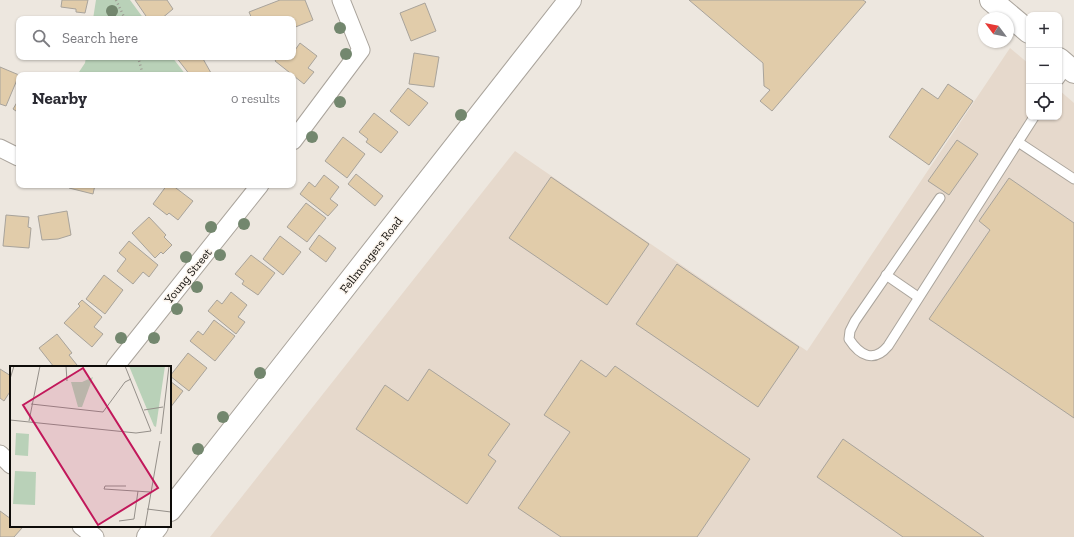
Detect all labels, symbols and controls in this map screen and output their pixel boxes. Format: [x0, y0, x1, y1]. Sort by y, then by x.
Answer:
north arrow [978, 12, 1014, 48]
map controls [1026, 12, 1062, 120]
button: + [1026, 12, 1062, 48]
search box [16, 16, 296, 60]
icon: search [30, 27, 52, 49]
text: Search here [62, 29, 138, 47]
button: − [1026, 48, 1062, 84]
button: locate [1026, 84, 1062, 120]
text: Nearby [32, 88, 87, 108]
text: 0 results [231, 91, 280, 106]
street label: Fellmongers Road [337, 214, 405, 296]
street label: Young Street [161, 245, 215, 307]
inset map [10, 366, 171, 527]

